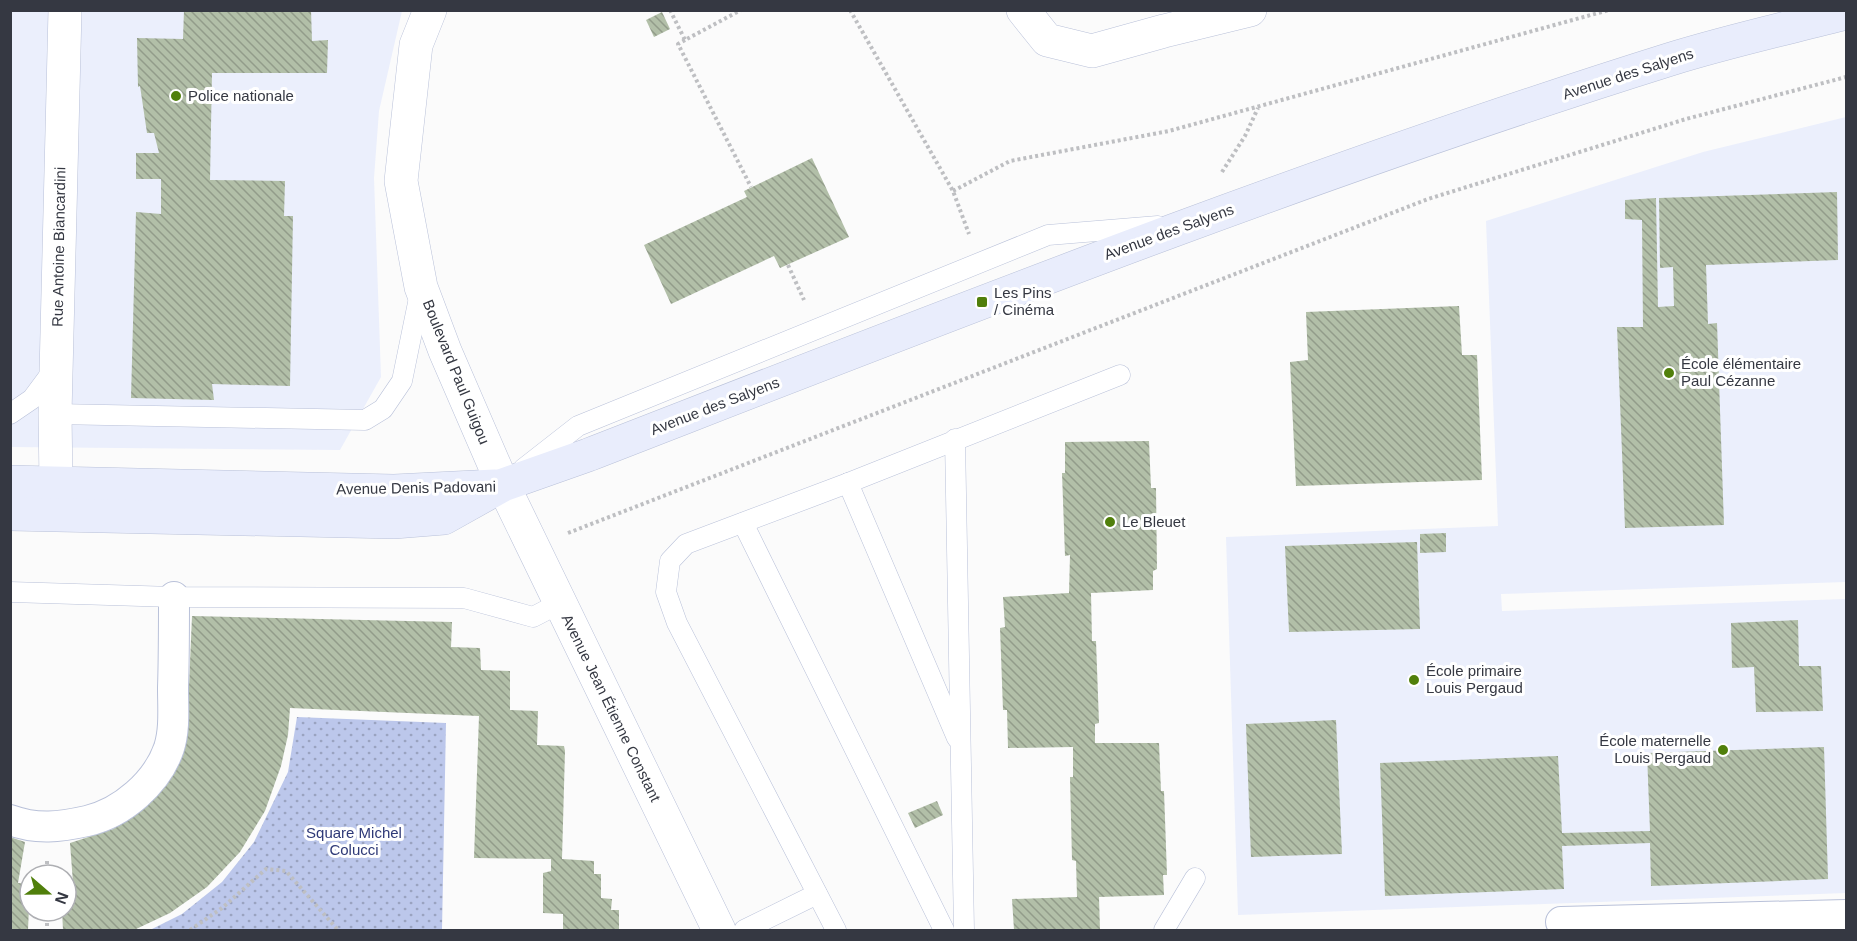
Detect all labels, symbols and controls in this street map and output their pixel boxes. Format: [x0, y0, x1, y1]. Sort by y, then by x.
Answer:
street label: Avenue des Salyens [1560, 44, 1695, 103]
place label: Police nationale [188, 87, 294, 104]
marker: Police nationale [169, 89, 183, 103]
street label: Rue Antoine Biancardini [49, 167, 68, 327]
street label: Avenue des Salyens [1102, 200, 1236, 263]
place label: Les Pins / Cinéma [994, 284, 1055, 318]
marker: Les Pins / Cinéma [975, 295, 989, 309]
street label: Boulevard Paul Guigou [420, 297, 493, 447]
place label: École élémentaire Paul Cézanne [1681, 355, 1801, 389]
marker: École élémentaire Paul Cézanne [1662, 366, 1676, 380]
street label: Avenue des Salyens [648, 373, 782, 438]
street label: Avenue Denis Padovani [336, 478, 496, 497]
place label: Le Bleuet [1122, 513, 1186, 530]
marker: Le Bleuet [1103, 515, 1117, 529]
street label: Avenue Jean Étienne Constant [559, 611, 665, 805]
place label: École primaire Louis Pergaud [1426, 662, 1523, 696]
marker: École primaire Louis Pergaud [1407, 673, 1421, 687]
place label: École maternelle Louis Pergaud [1599, 732, 1711, 766]
marker: École maternelle Louis Pergaud [1716, 743, 1730, 757]
park label: Square Michel Colucci [306, 824, 402, 858]
north arrow [18, 863, 78, 923]
text: N [52, 890, 72, 906]

